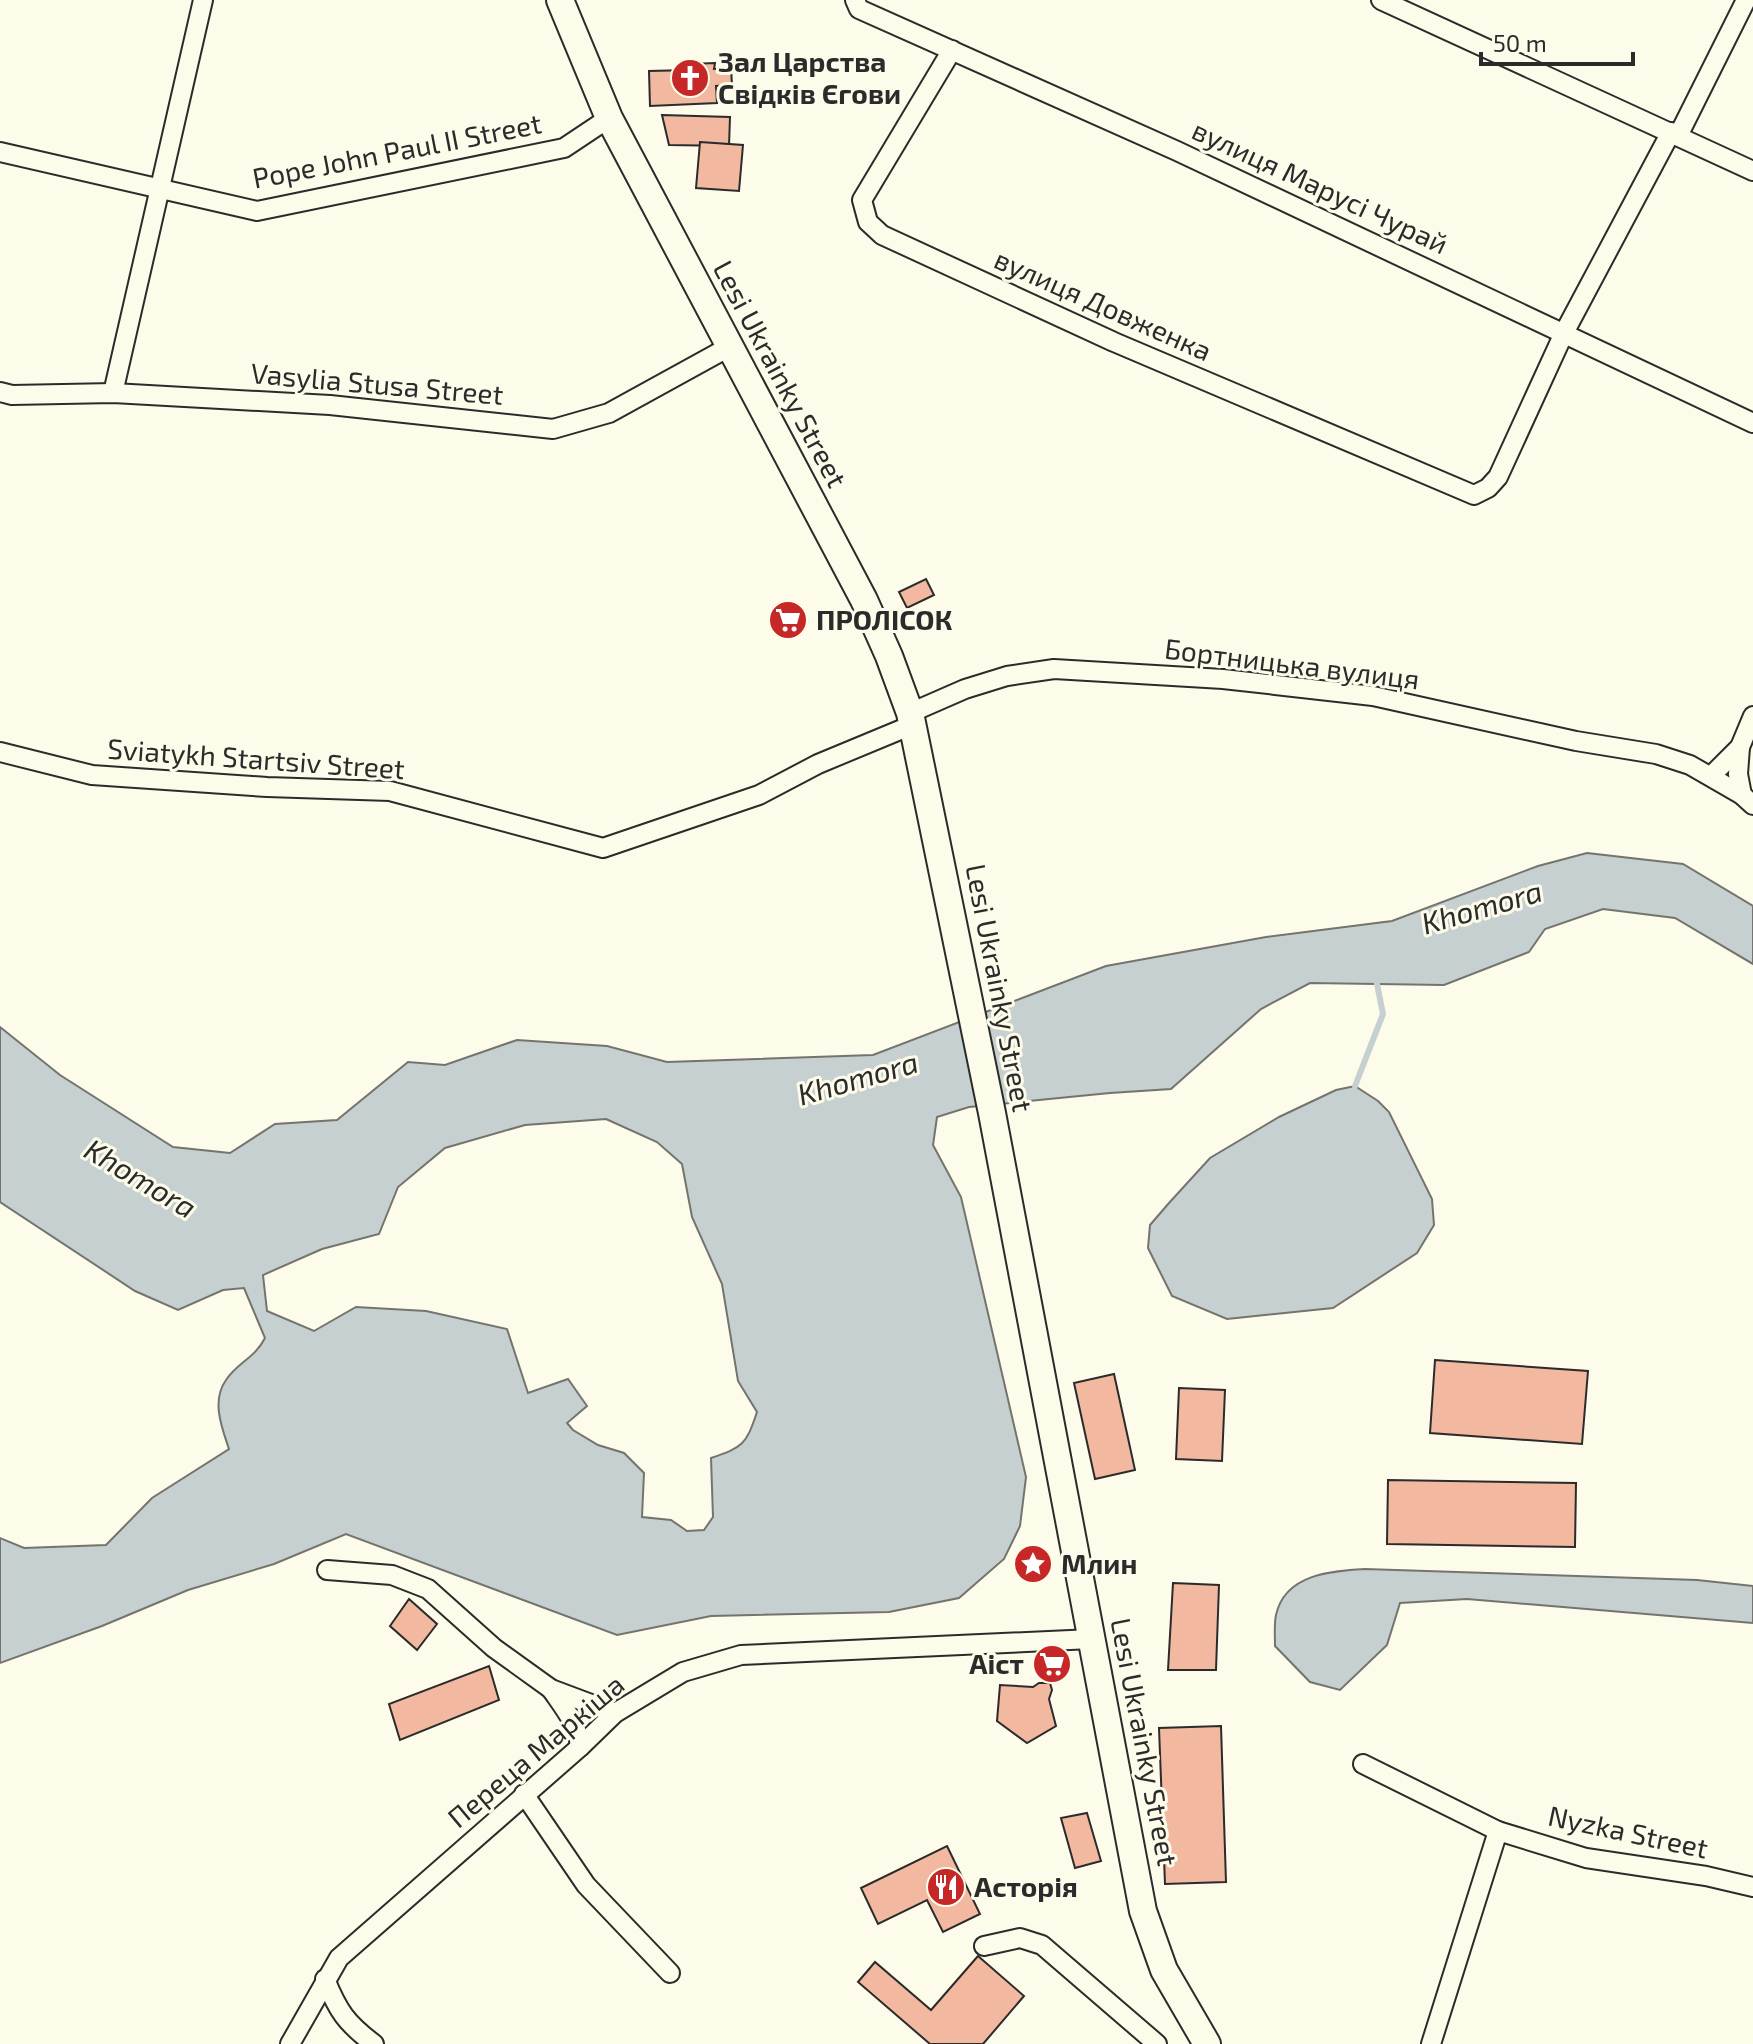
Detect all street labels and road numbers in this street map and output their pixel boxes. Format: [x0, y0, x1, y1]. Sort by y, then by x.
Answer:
street label: Pope John Paul II Street [249, 105, 544, 195]
street label: вулиця Марусі Чурай [1187, 112, 1454, 260]
street label: вулиця Довженка [989, 241, 1217, 367]
street label: Lesi Ukrainky Street [707, 254, 855, 493]
street label: Vasylia Stusa Street [249, 355, 505, 411]
street label: Бортницька вулиця [1163, 630, 1422, 696]
street label: Sviatykh Startsiv Street [106, 731, 406, 785]
street label: Lesi Ukrainky Street [959, 861, 1041, 1115]
street label: Lesi Ukrainky Street [1104, 1615, 1186, 1869]
street label: Переца Маркіша [440, 1666, 631, 1834]
street label: Nyzka Street [1545, 1797, 1711, 1865]

